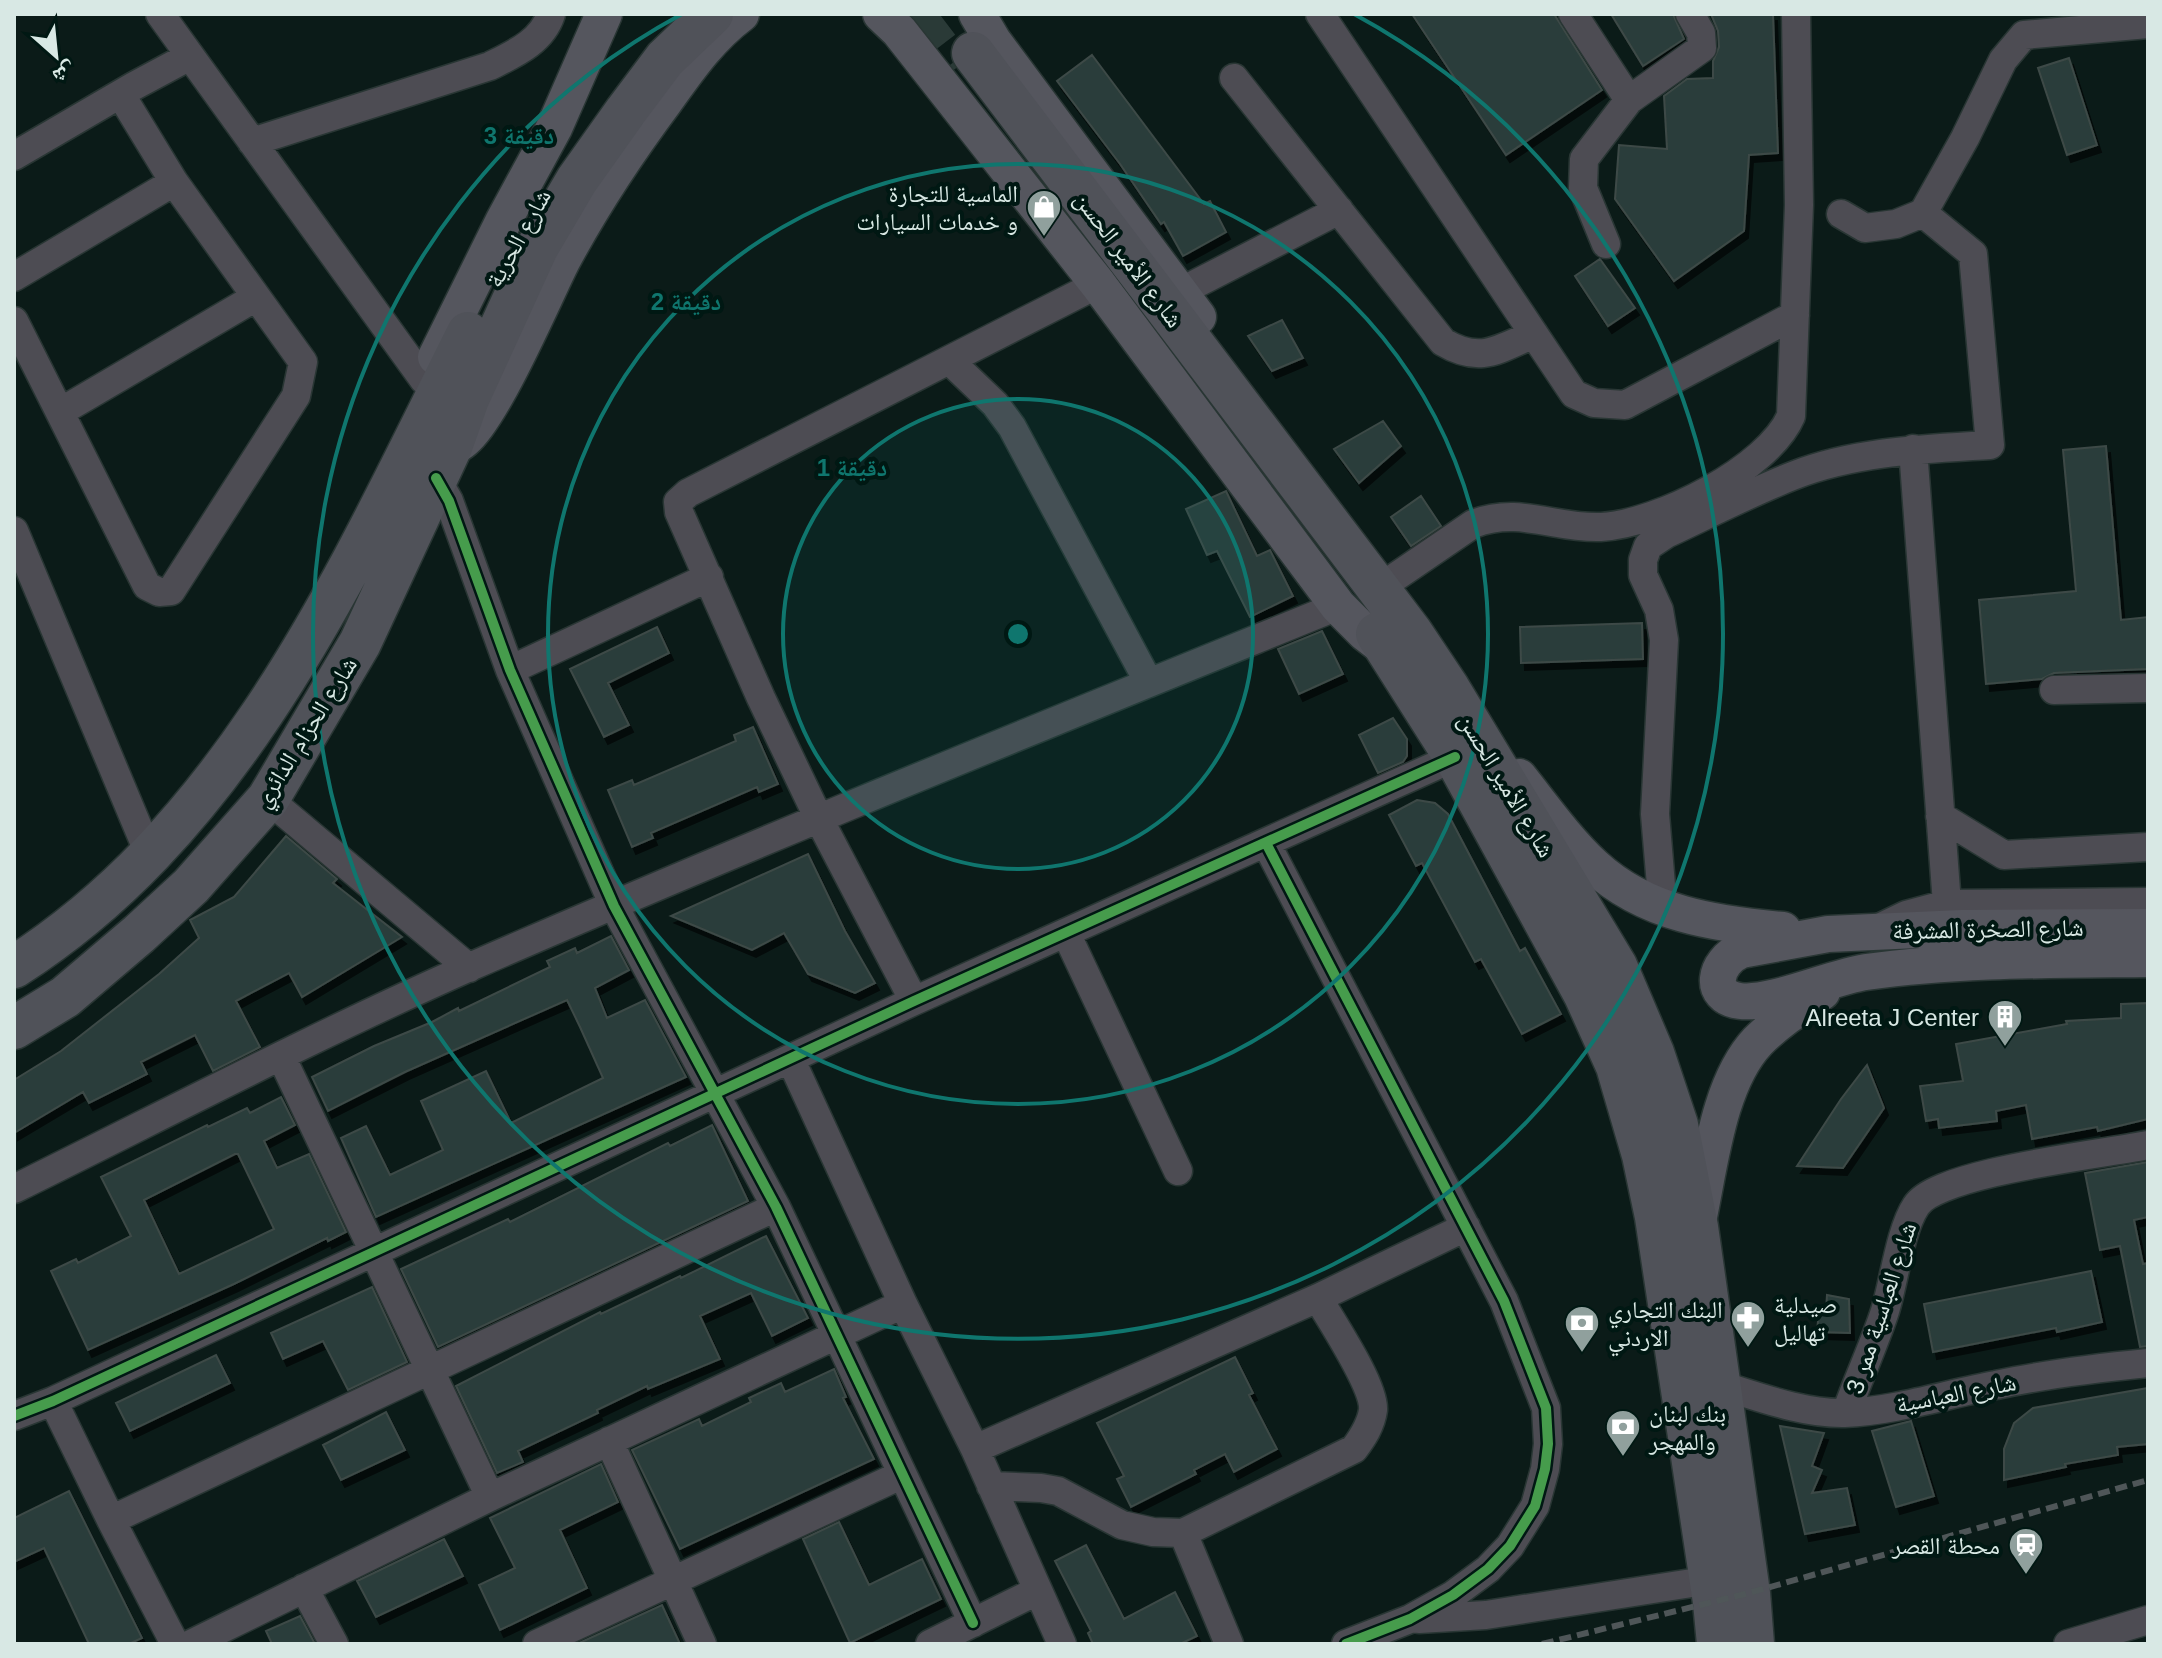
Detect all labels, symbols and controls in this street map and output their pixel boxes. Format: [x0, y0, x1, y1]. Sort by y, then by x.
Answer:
north arrow [16, 16, 96, 96]
text: ش [48, 56, 81, 90]
text: 3 دقيقة [484, 122, 554, 150]
place label: الماسية للتجارة و خدمات السيارات [856, 180, 1018, 235]
street label: شارع الحرية [480, 184, 558, 293]
street label: شارع الأمير الحسن [1068, 186, 1189, 333]
shop icon: الماسية للتجارة و خدمات السيارات [1025, 188, 1063, 238]
text: 2 دقيقة [651, 288, 721, 316]
text: 1 دقيقة [817, 454, 887, 482]
centre of rings [1004, 620, 1032, 648]
street label: شارع الحزام الدائري [248, 652, 367, 815]
street label: شارع الأمير الحسن [1452, 708, 1561, 863]
street label: شارع الصخرة المشرفة [1892, 914, 2084, 946]
building icon: Alreeta J Center [1986, 998, 2024, 1048]
place label: Alreeta J Center [1806, 1004, 1979, 1031]
street label: شارع العباسية ممر 3 [1841, 1219, 1923, 1398]
place label: صيدلية تهاليل [1774, 1291, 1837, 1347]
place label: البنك التجاري الاردني [1608, 1296, 1723, 1357]
pharmacy icon: صيدلية تهاليل [1729, 1299, 1767, 1349]
bank icon: البنك التجاري الاردني [1563, 1304, 1601, 1354]
street label: شارع العباسية [1894, 1368, 2019, 1420]
place label: بنك لبنان والمهجر [1648, 1400, 1726, 1455]
bank icon: بنك لبنان والمهجر [1604, 1408, 1642, 1458]
station icon: محطة القصر [2007, 1526, 2045, 1576]
place label: محطة القصر [1891, 1532, 2000, 1559]

